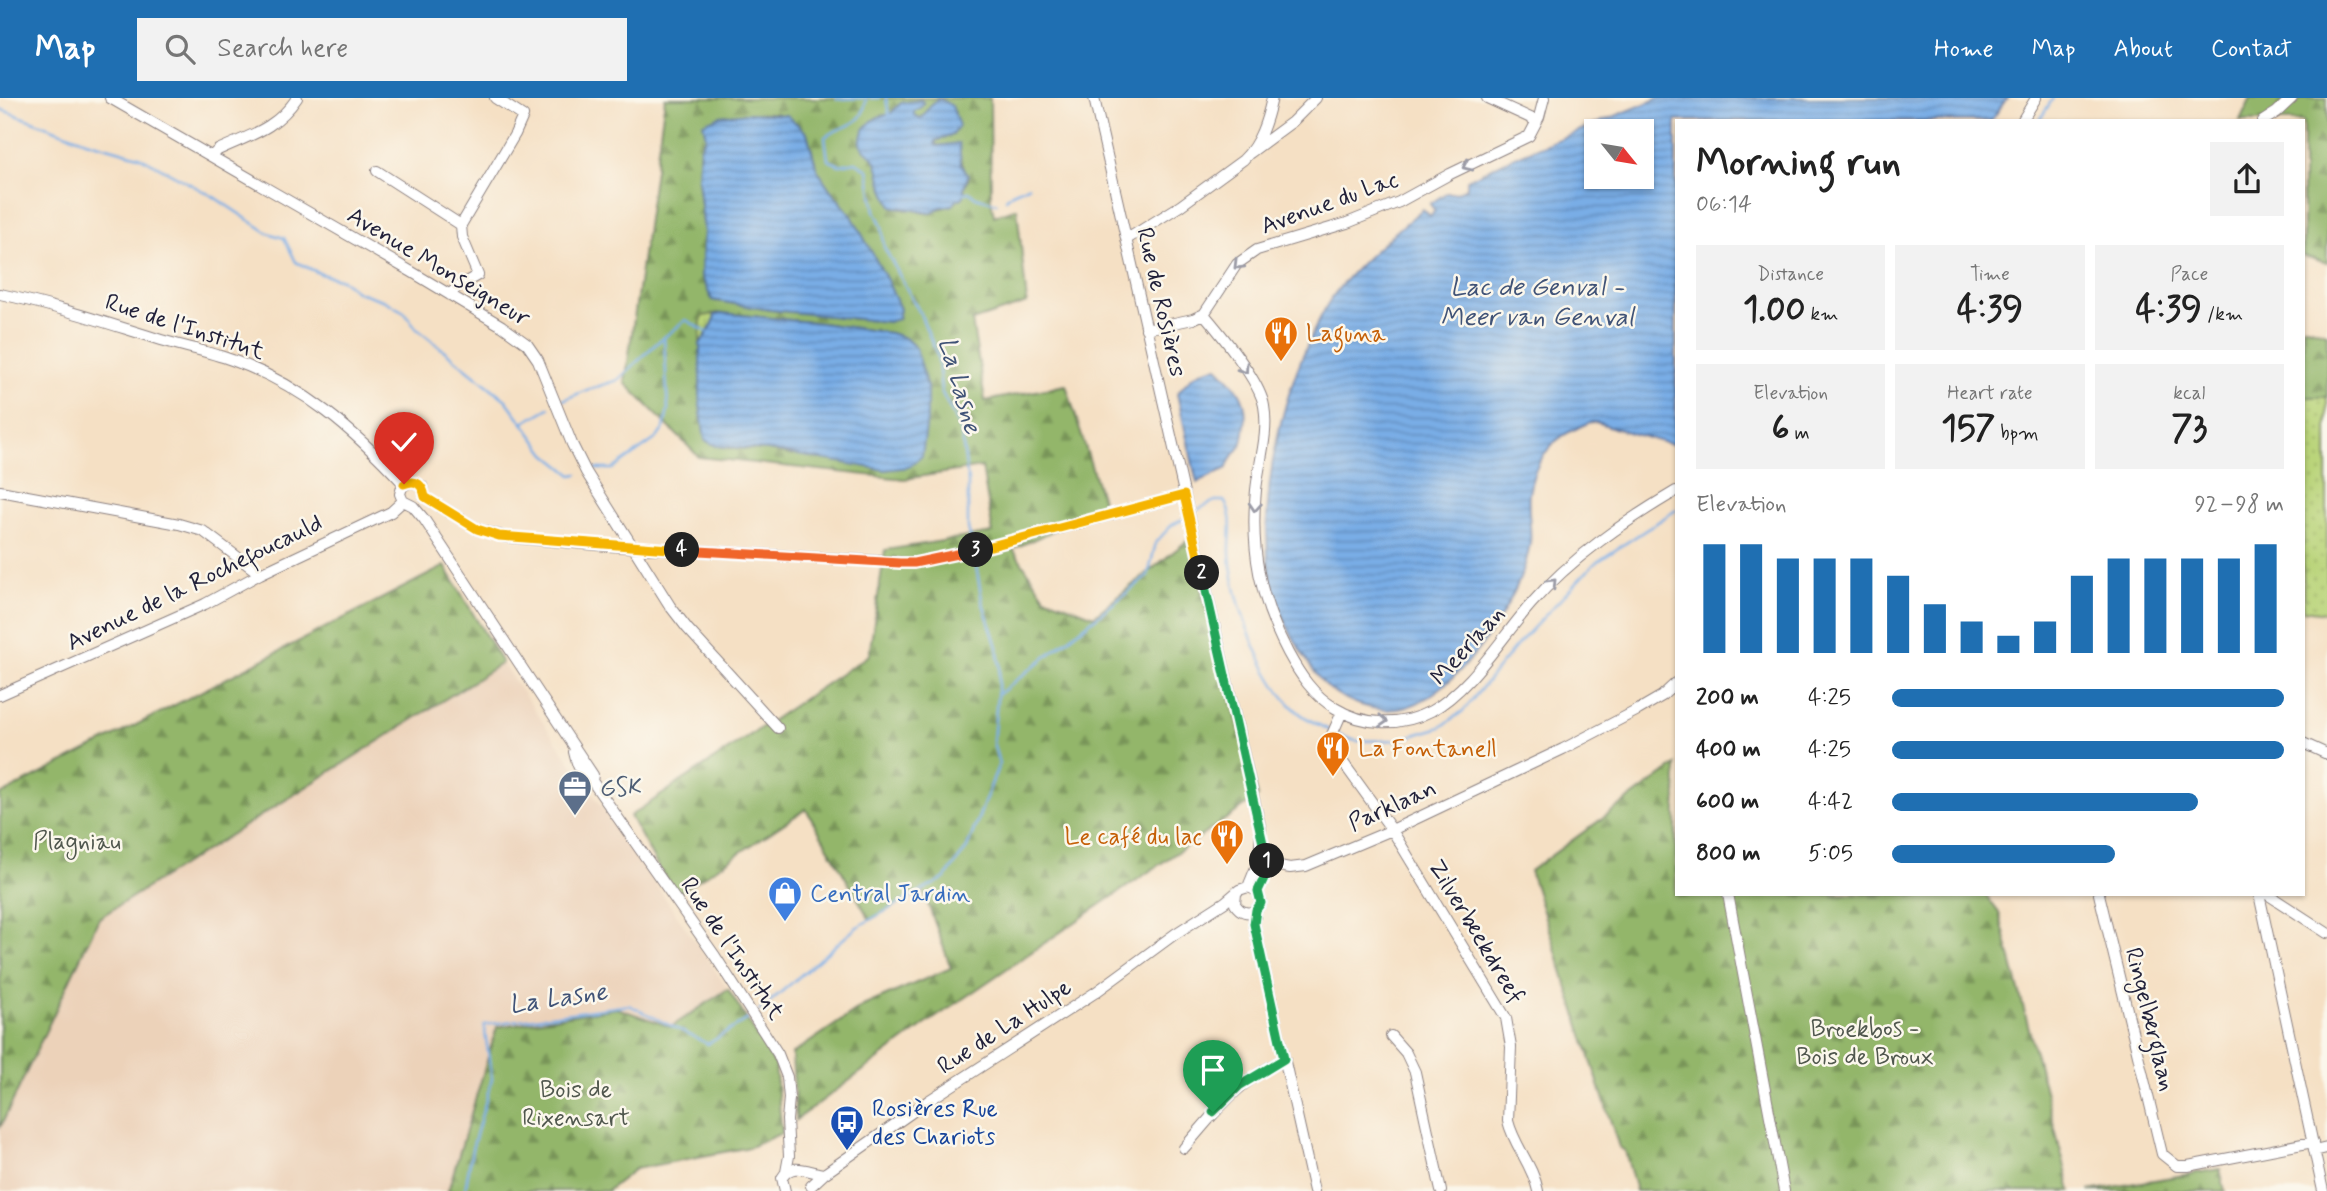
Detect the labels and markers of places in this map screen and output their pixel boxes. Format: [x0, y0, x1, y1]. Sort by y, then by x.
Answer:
restaurant icon: Laguna [1262, 314, 1300, 363]
place label: Laguna [1306, 319, 1386, 353]
pin [374, 412, 434, 484]
pin: 4 [664, 532, 700, 568]
pin: 3 [958, 532, 993, 568]
pin: 2 [1184, 556, 1220, 590]
restaurant icon: La Fontanell [1314, 729, 1352, 778]
place label: La Fontanell [1358, 734, 1497, 765]
office icon: GSK [556, 768, 594, 817]
place label: GSK [600, 773, 642, 804]
restaurant icon: Le café du lac [1208, 817, 1246, 866]
place label: Le café du lac [1064, 822, 1202, 853]
pin: 1 [1250, 844, 1284, 878]
shop icon: Central Jardin [766, 874, 804, 923]
place label: Central Jardin [810, 879, 971, 910]
pin [1183, 1040, 1243, 1112]
place label: Rosières Rue des Chariots [872, 1094, 998, 1153]
bus stop icon: Rosières Rue des Chariots [828, 1103, 866, 1152]

